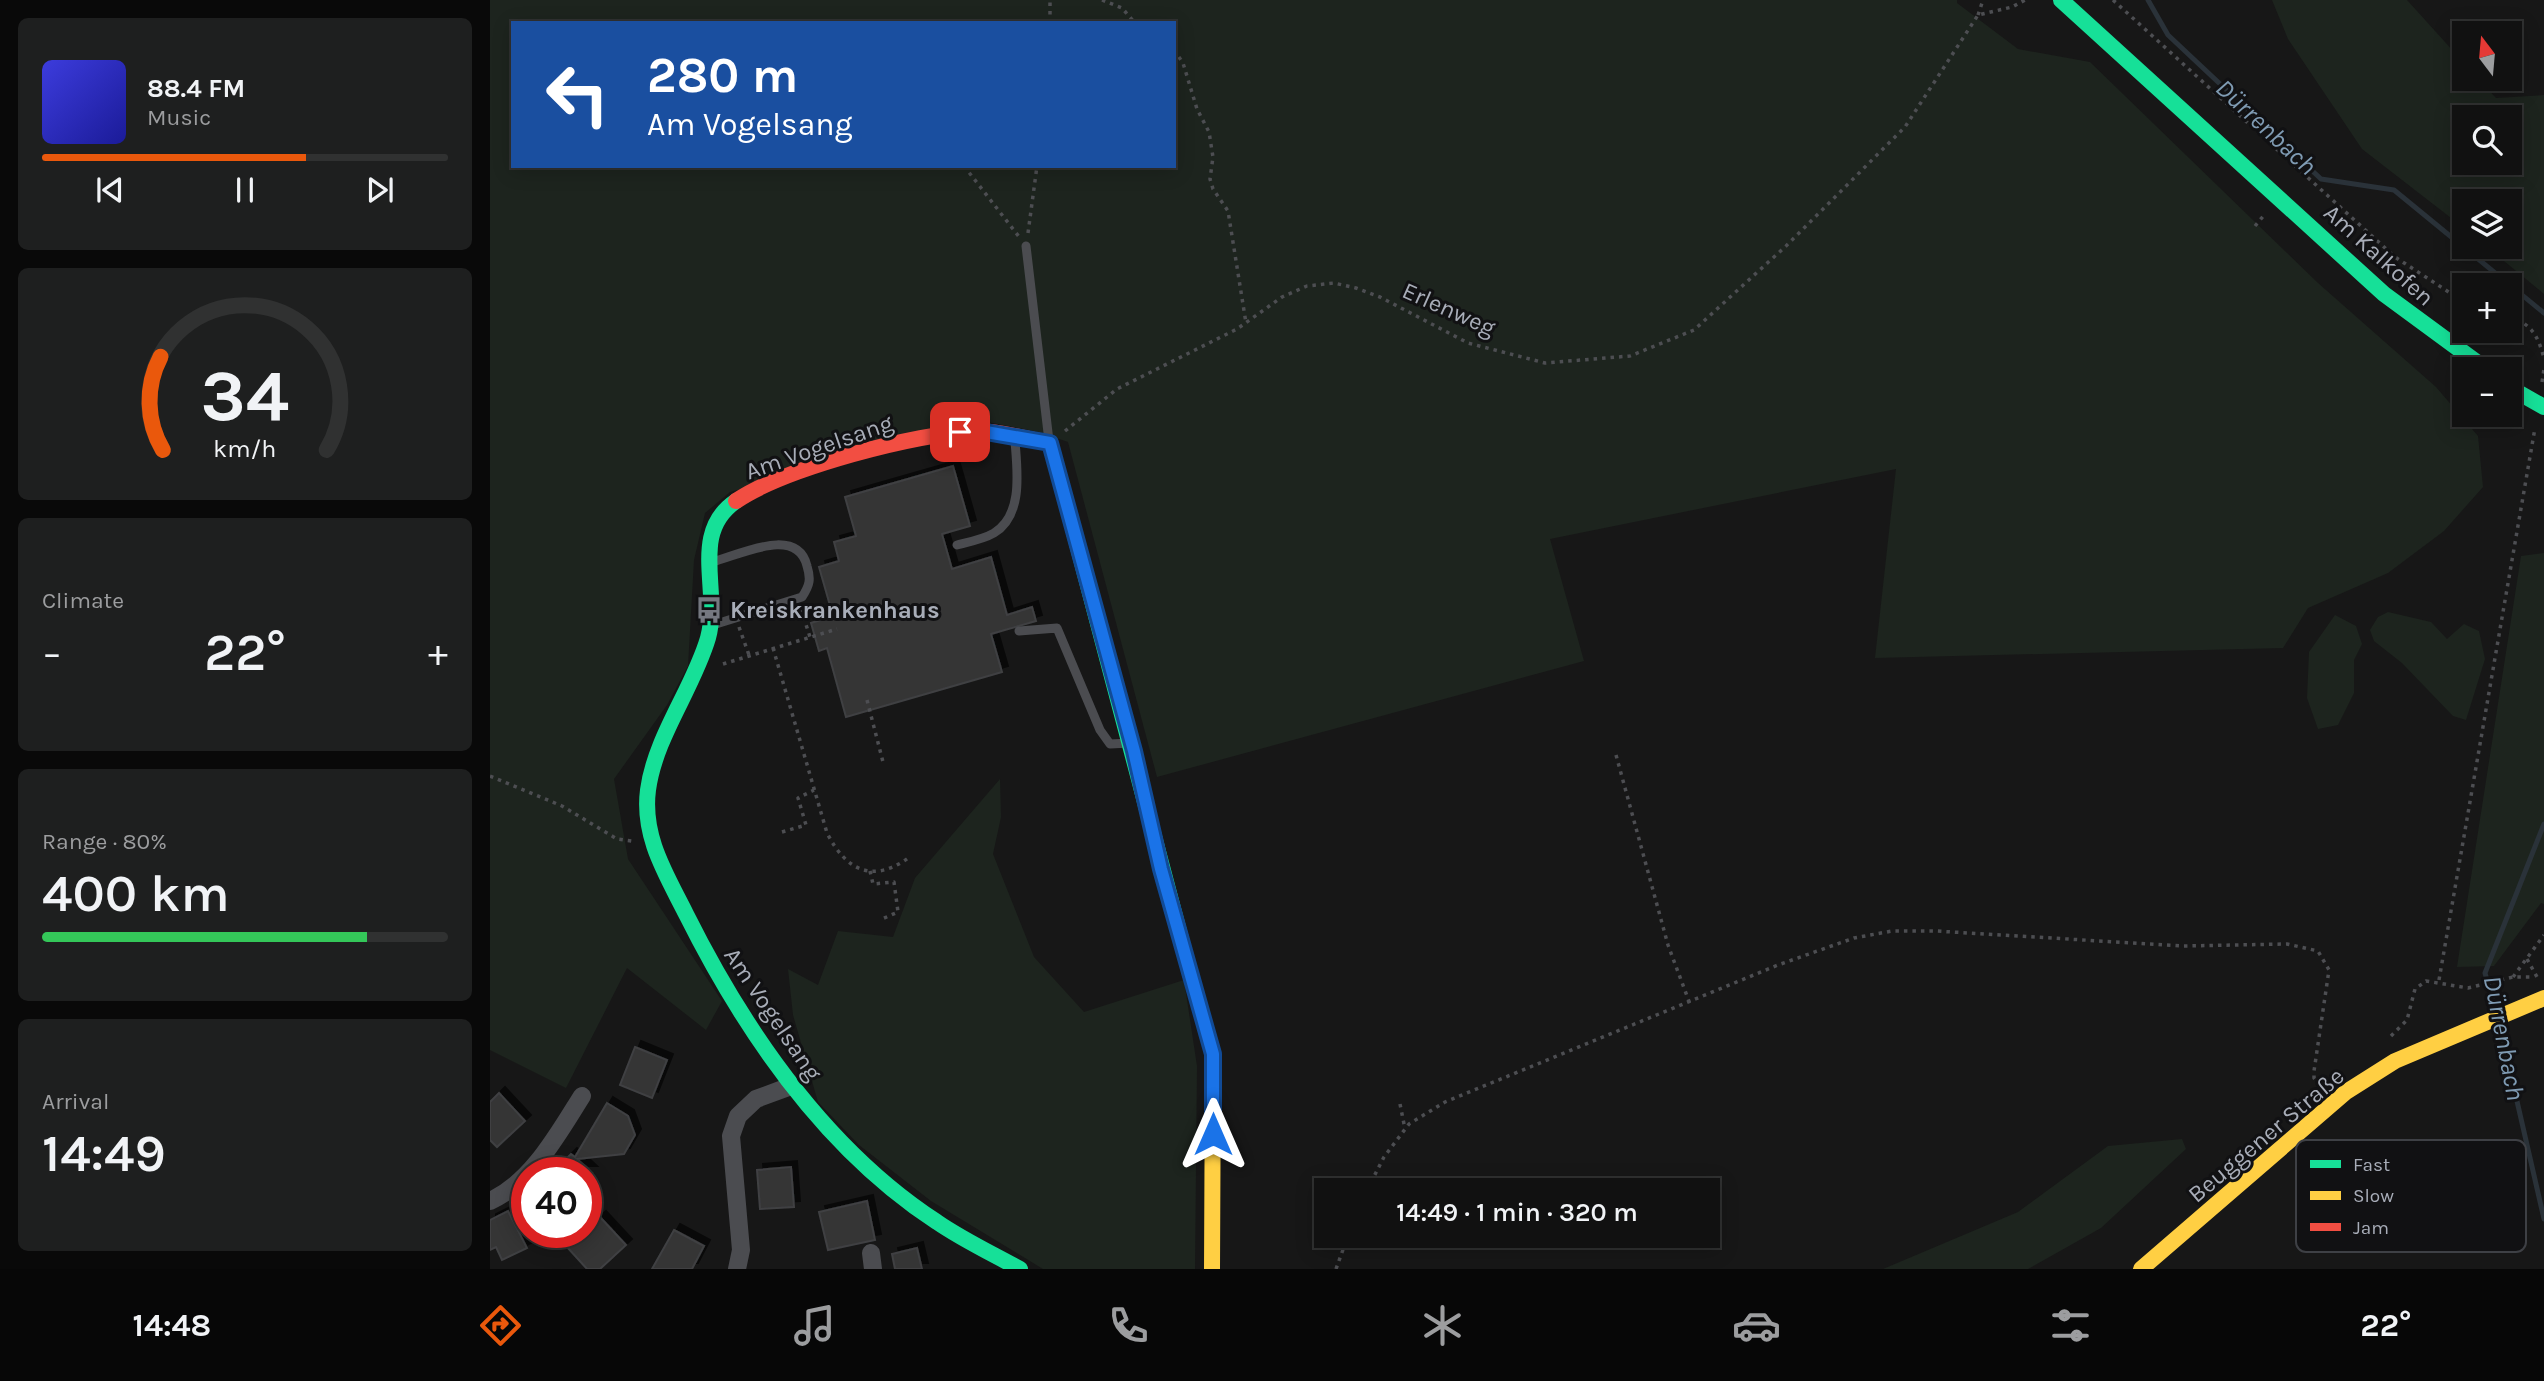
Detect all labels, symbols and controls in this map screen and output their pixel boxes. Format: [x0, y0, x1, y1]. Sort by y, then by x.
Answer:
north arrow [2452, 21, 2522, 91]
map controls [2452, 21, 2522, 427]
text: 280 m [647, 47, 798, 104]
icon: left [532, 49, 623, 140]
water label: Dürrenbach [2209, 72, 2323, 182]
text: 88.4 FM [147, 73, 245, 104]
text: Music [147, 104, 211, 131]
button: search [2452, 105, 2522, 175]
text: Am Vogelsang [647, 106, 853, 143]
icon: previous [91, 171, 129, 209]
icon: pause [226, 171, 264, 209]
icon: next [361, 171, 399, 209]
button: layers [2452, 189, 2522, 259]
street label: Am Kalkofen [2318, 198, 2440, 312]
button: + [2452, 273, 2522, 343]
street label: Erlenweg [1398, 276, 1500, 342]
text: 34 [201, 354, 289, 439]
button: − [2452, 357, 2522, 427]
pin [930, 402, 990, 462]
street label: Am Vogelsang [742, 409, 897, 485]
icon: arrive [941, 413, 979, 451]
text: km/h [213, 434, 277, 463]
text: Climate [42, 587, 124, 614]
bus stop icon: Kreiskrankenhaus [694, 595, 724, 625]
place label: Kreiskrankenhaus [730, 596, 940, 624]
text: 22° [204, 622, 286, 683]
text: − [42, 631, 62, 676]
text: + [428, 631, 448, 676]
text: Range · 80% [42, 828, 167, 855]
text: 400 km [42, 863, 230, 924]
street label: Am Vogelsang [718, 942, 828, 1086]
water label: Dürrenbach [2477, 973, 2531, 1103]
street label: Beuggener Straße [2182, 1062, 2350, 1208]
text: Arrival [42, 1088, 109, 1115]
position arrow [1176, 1097, 1250, 1171]
text: 14:49 [42, 1123, 166, 1184]
legend [2296, 1140, 2526, 1252]
text: Fast [2353, 1154, 2390, 1176]
speed limit sign: 40 [511, 1157, 602, 1248]
text: Slow [2353, 1185, 2394, 1207]
text: 14:49 · 1 min · 320 m [1396, 1197, 1638, 1228]
text: Jam [2353, 1217, 2389, 1239]
icon: directions [476, 1301, 525, 1350]
icon: music [790, 1301, 839, 1350]
icon: phone [1104, 1301, 1153, 1350]
icon: climate [1418, 1301, 1467, 1350]
icon: car [1732, 1301, 1781, 1350]
icon: filters [2046, 1301, 2095, 1350]
text: 14:48 [133, 1307, 211, 1344]
text: 22° [2360, 1307, 2411, 1344]

